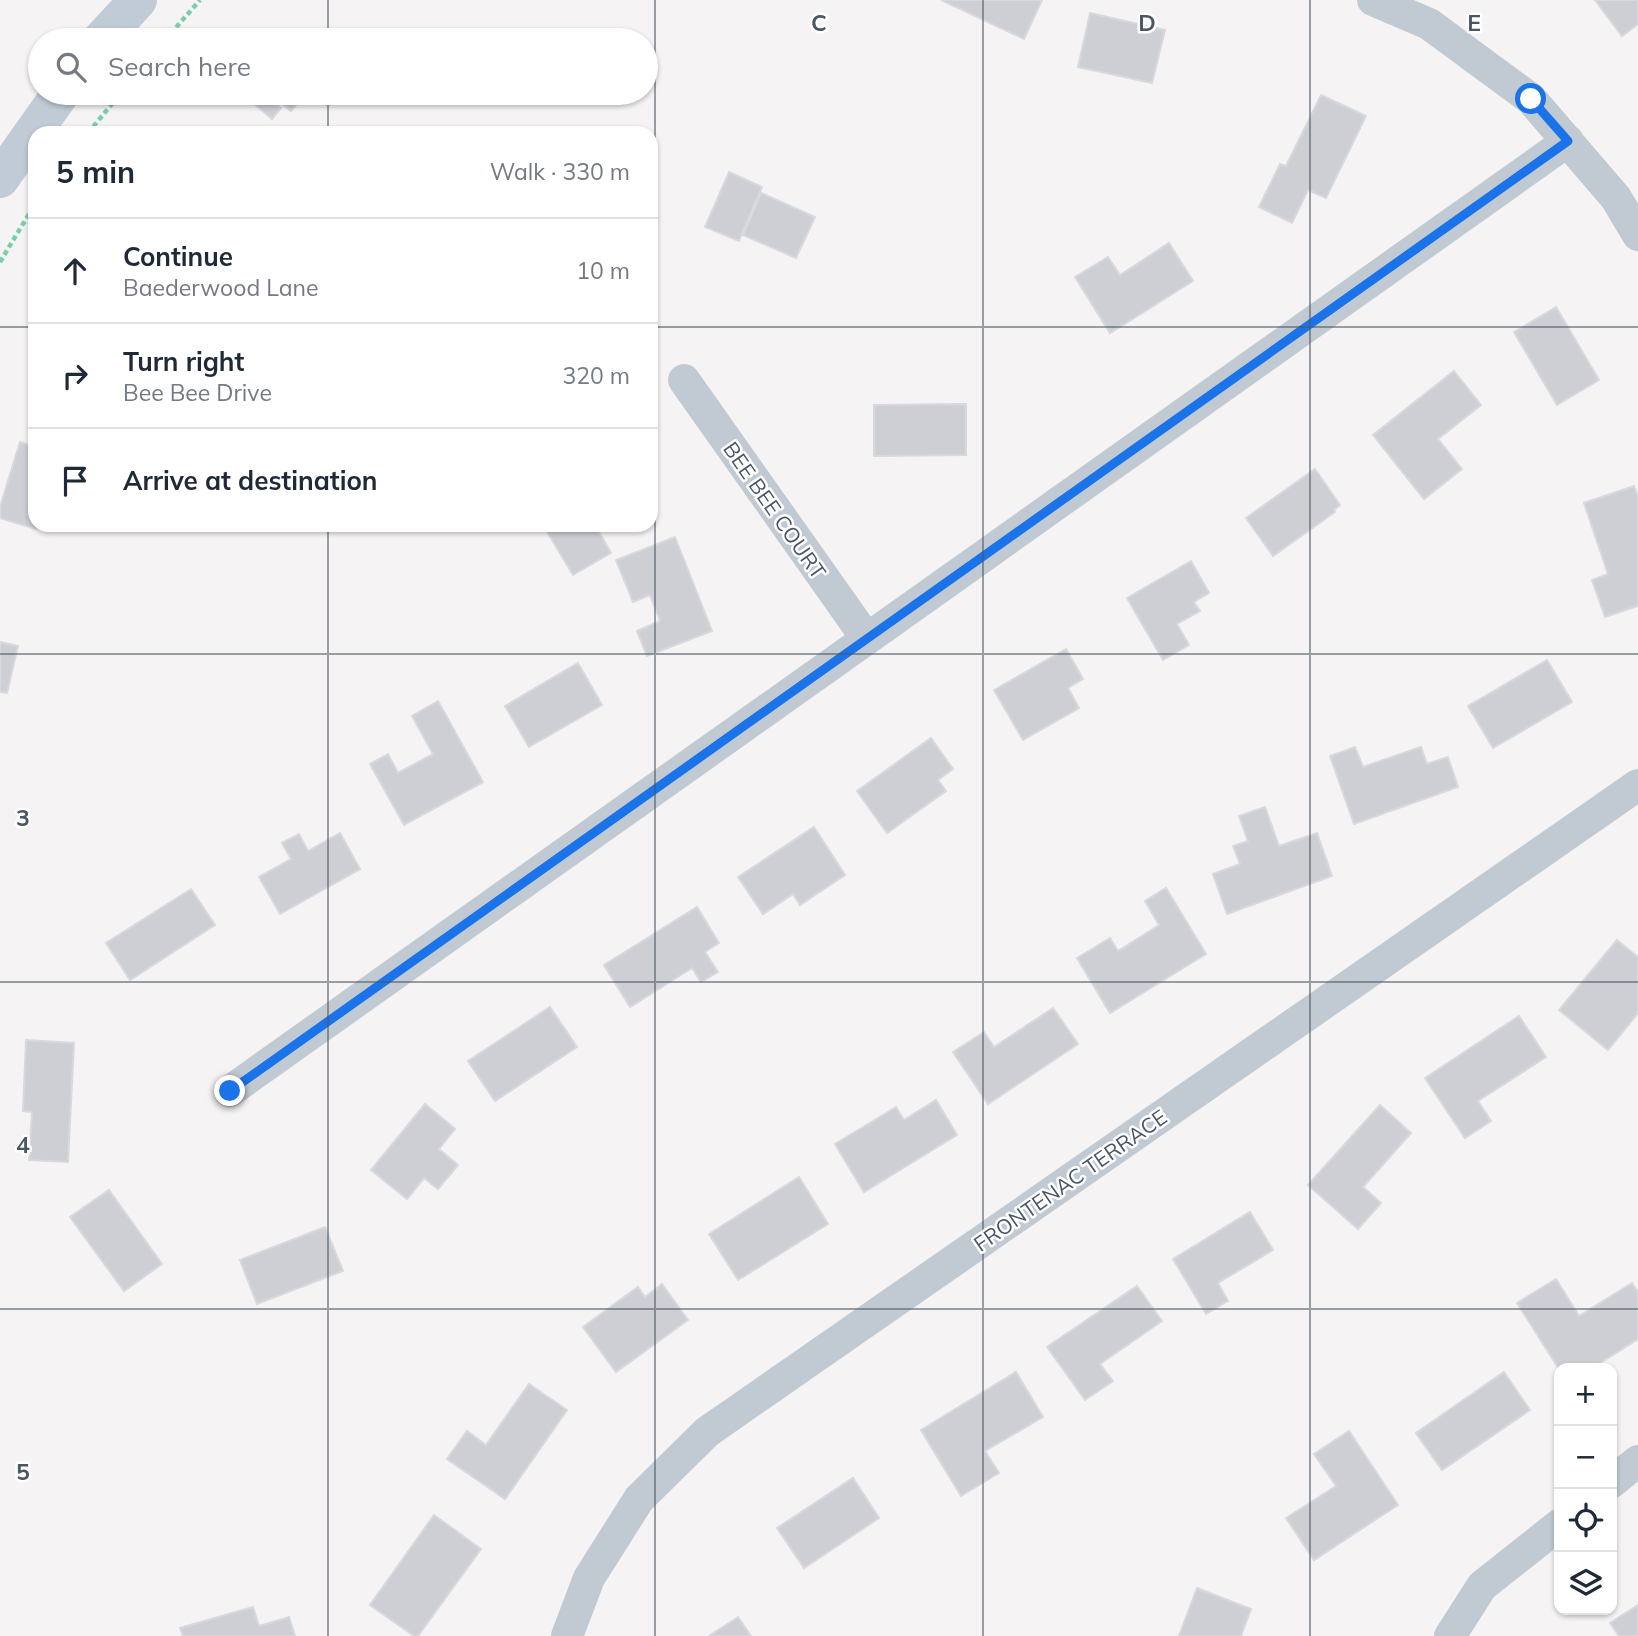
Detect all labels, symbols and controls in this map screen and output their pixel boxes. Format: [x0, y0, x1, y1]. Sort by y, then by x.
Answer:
text: C [811, 8, 827, 37]
text: D [1138, 8, 1156, 37]
text: E [1467, 8, 1481, 37]
search box [28, 28, 658, 105]
icon: search [52, 48, 90, 86]
text: Search here [108, 50, 251, 83]
route start [1515, 83, 1546, 114]
text: 5 min [56, 153, 135, 191]
text: Walk · 330 m [490, 157, 630, 186]
text: Continue [123, 240, 233, 273]
icon: ahead [56, 252, 94, 290]
text: 10 m [576, 256, 630, 285]
text: Baederwood Lane [123, 273, 319, 302]
text: Turn right [123, 345, 244, 378]
icon: right [56, 357, 94, 395]
text: 320 m [562, 361, 630, 390]
text: Bee Bee Drive [123, 378, 272, 407]
street label: BEE BEE COURT [718, 437, 832, 584]
icon: arrive [56, 462, 94, 500]
text: Arrive at destination [123, 464, 378, 497]
text: 3 [16, 803, 30, 832]
route end [214, 1075, 245, 1106]
street label: FRONTENAC TERRACE [968, 1103, 1172, 1257]
text: 4 [16, 1130, 30, 1159]
map controls [1554, 1363, 1617, 1615]
button: + [1554, 1363, 1617, 1426]
button: − [1554, 1426, 1617, 1489]
text: 5 [16, 1457, 30, 1486]
button: locate [1554, 1489, 1617, 1552]
button: layers [1554, 1552, 1617, 1615]

